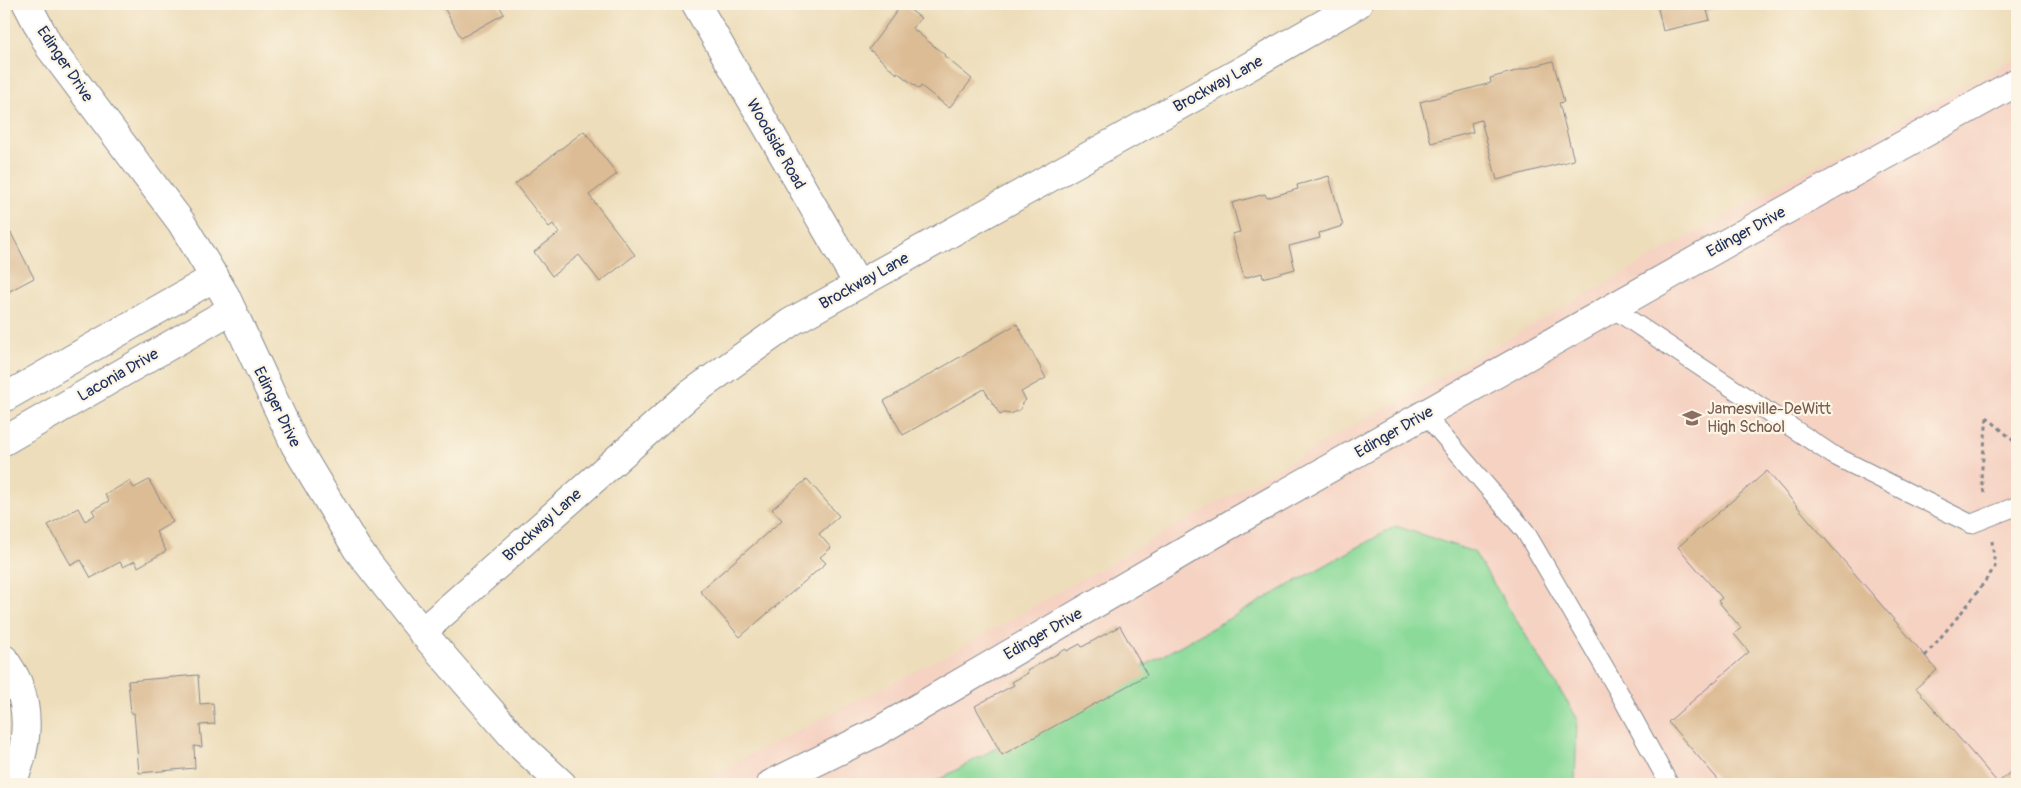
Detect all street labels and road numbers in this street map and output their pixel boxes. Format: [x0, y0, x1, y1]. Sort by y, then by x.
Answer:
street label: Edinger Drive [32, 22, 98, 106]
street label: Brockway Lane [1170, 51, 1266, 117]
street label: Woodside Road [742, 95, 810, 193]
street label: Edinger Drive [1703, 202, 1789, 262]
street label: Brockway Lane [816, 248, 912, 314]
street label: Laconia Drive [74, 344, 162, 406]
street label: Edinger Drive [249, 363, 305, 451]
street label: Edinger Drive [1351, 401, 1437, 462]
street label: Brockway Lane [498, 484, 586, 566]
street label: Edinger Drive [1000, 603, 1086, 664]

